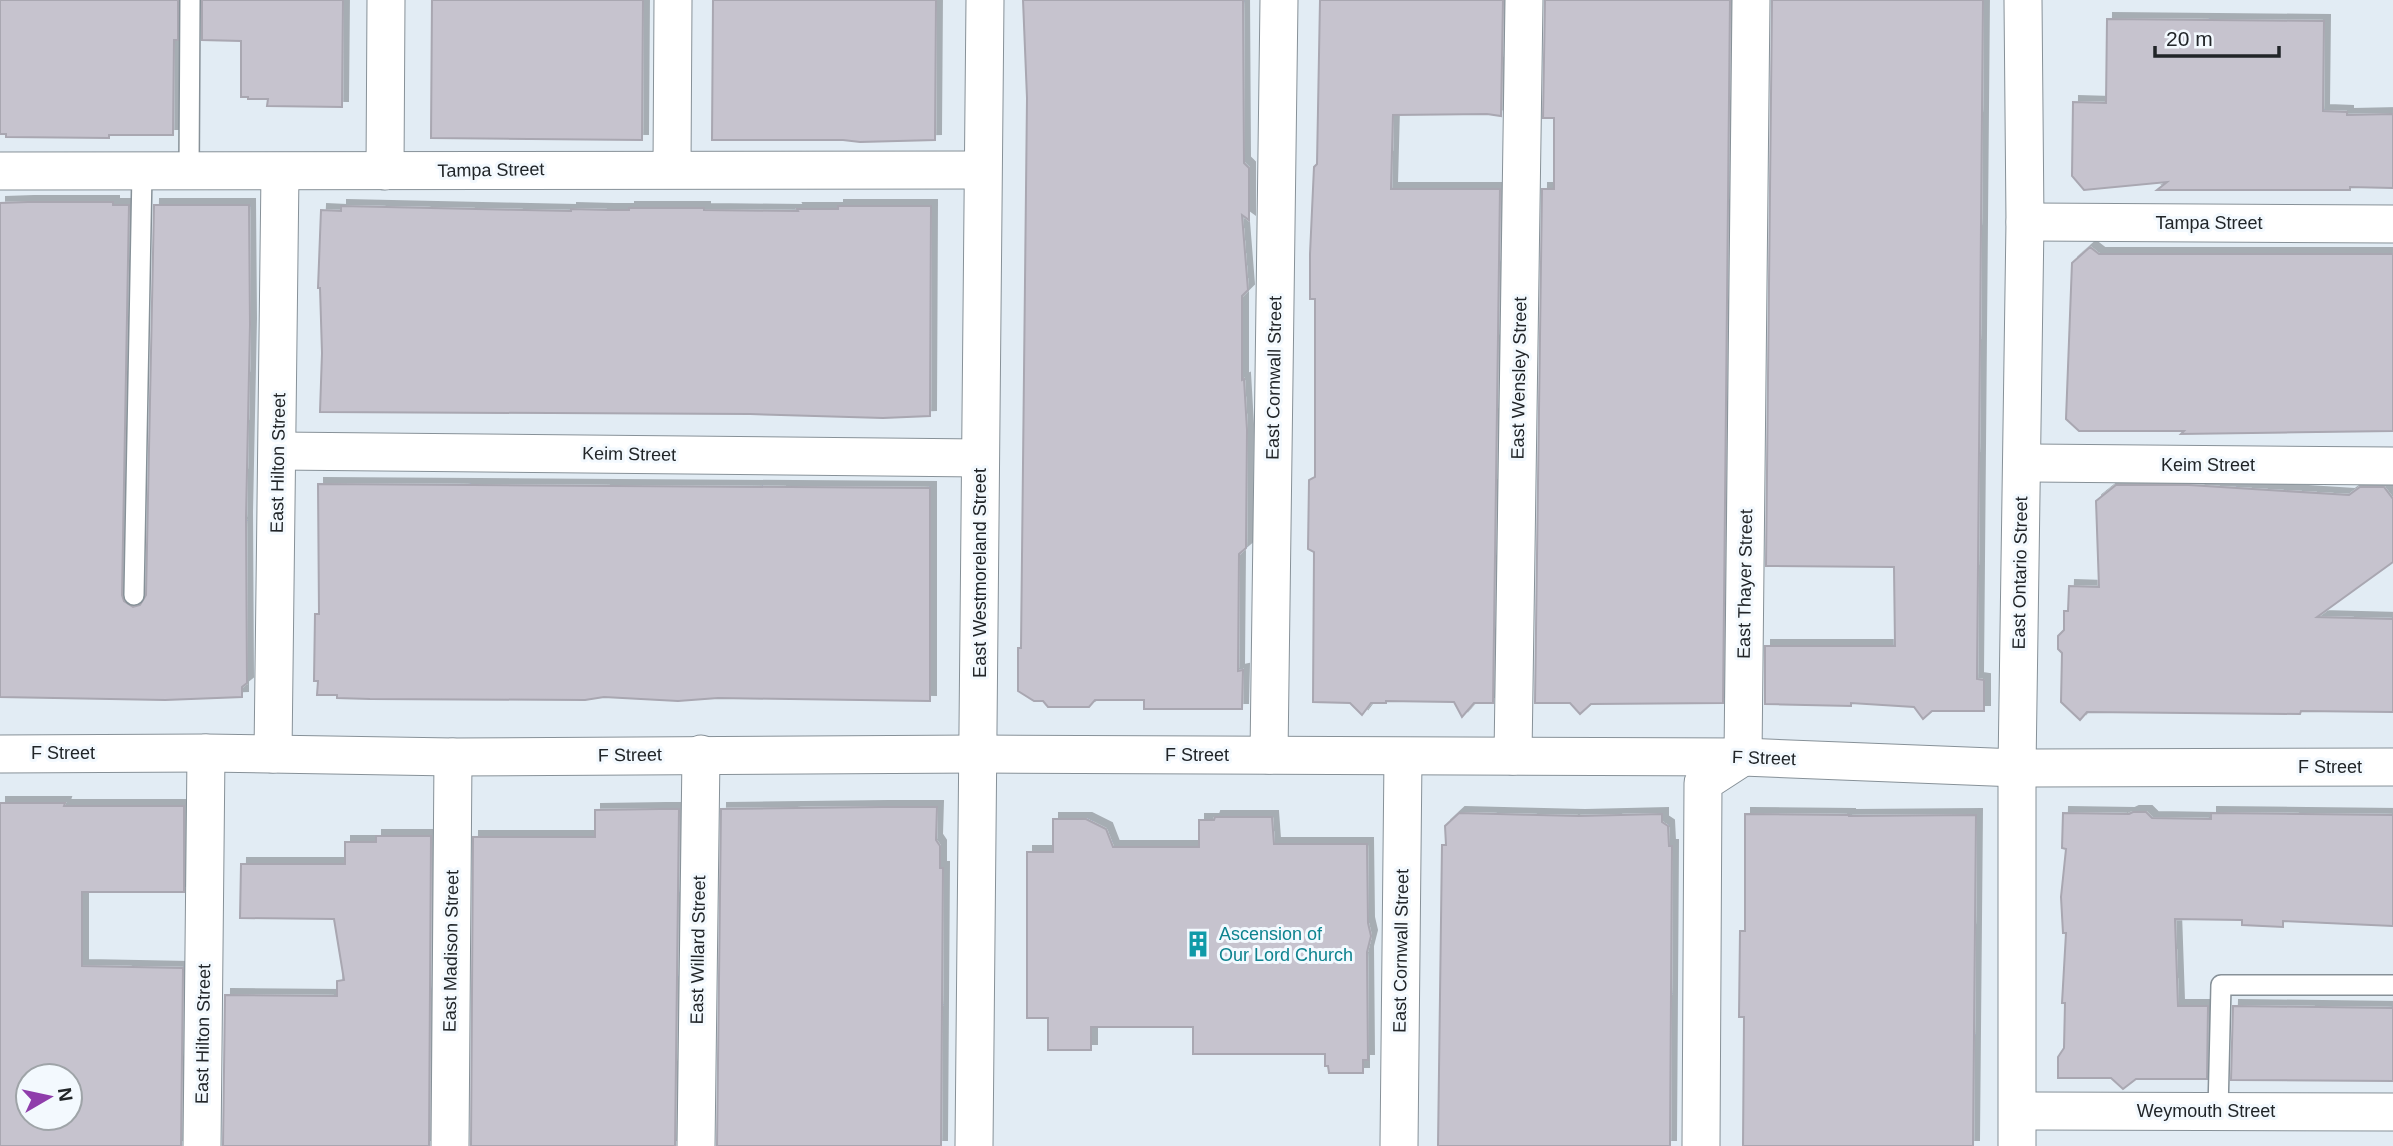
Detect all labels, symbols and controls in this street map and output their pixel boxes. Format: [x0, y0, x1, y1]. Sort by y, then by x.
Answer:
scale bar [2155, 14, 2279, 58]
text: 20 m [2166, 27, 2213, 50]
street label: Tampa Street [437, 159, 545, 181]
street label: Tampa Street [2155, 213, 2263, 233]
street label: East Cornwall Street [1263, 296, 1285, 460]
street label: East Wensley Street [1508, 296, 1530, 460]
street label: East Hilton Street [267, 393, 289, 533]
street label: Keim Street [582, 443, 676, 465]
street label: Keim Street [2161, 455, 2255, 475]
street label: East Westmoreland Street [970, 468, 990, 678]
street label: East Ontario Street [2009, 496, 2031, 650]
street label: East Thayer Street [1734, 509, 1756, 659]
street label: F Street [31, 743, 95, 763]
street label: F Street [598, 744, 662, 766]
street label: F Street [1165, 745, 1229, 765]
street label: F Street [1732, 747, 1796, 769]
street label: F Street [2298, 757, 2362, 777]
street label: East Cornwall Street [1390, 869, 1412, 1033]
street label: East Madison Street [440, 870, 462, 1032]
street label: East Willard Street [687, 875, 709, 1025]
place label: Ascension of Our Lord Church [1219, 924, 1353, 965]
building icon: Ascension of Our Lord Church [1183, 929, 1213, 959]
street label: East Hilton Street [192, 964, 214, 1104]
north arrow [14, 1062, 84, 1132]
text: N [54, 1086, 77, 1103]
street label: Weymouth Street [2137, 1101, 2275, 1121]

